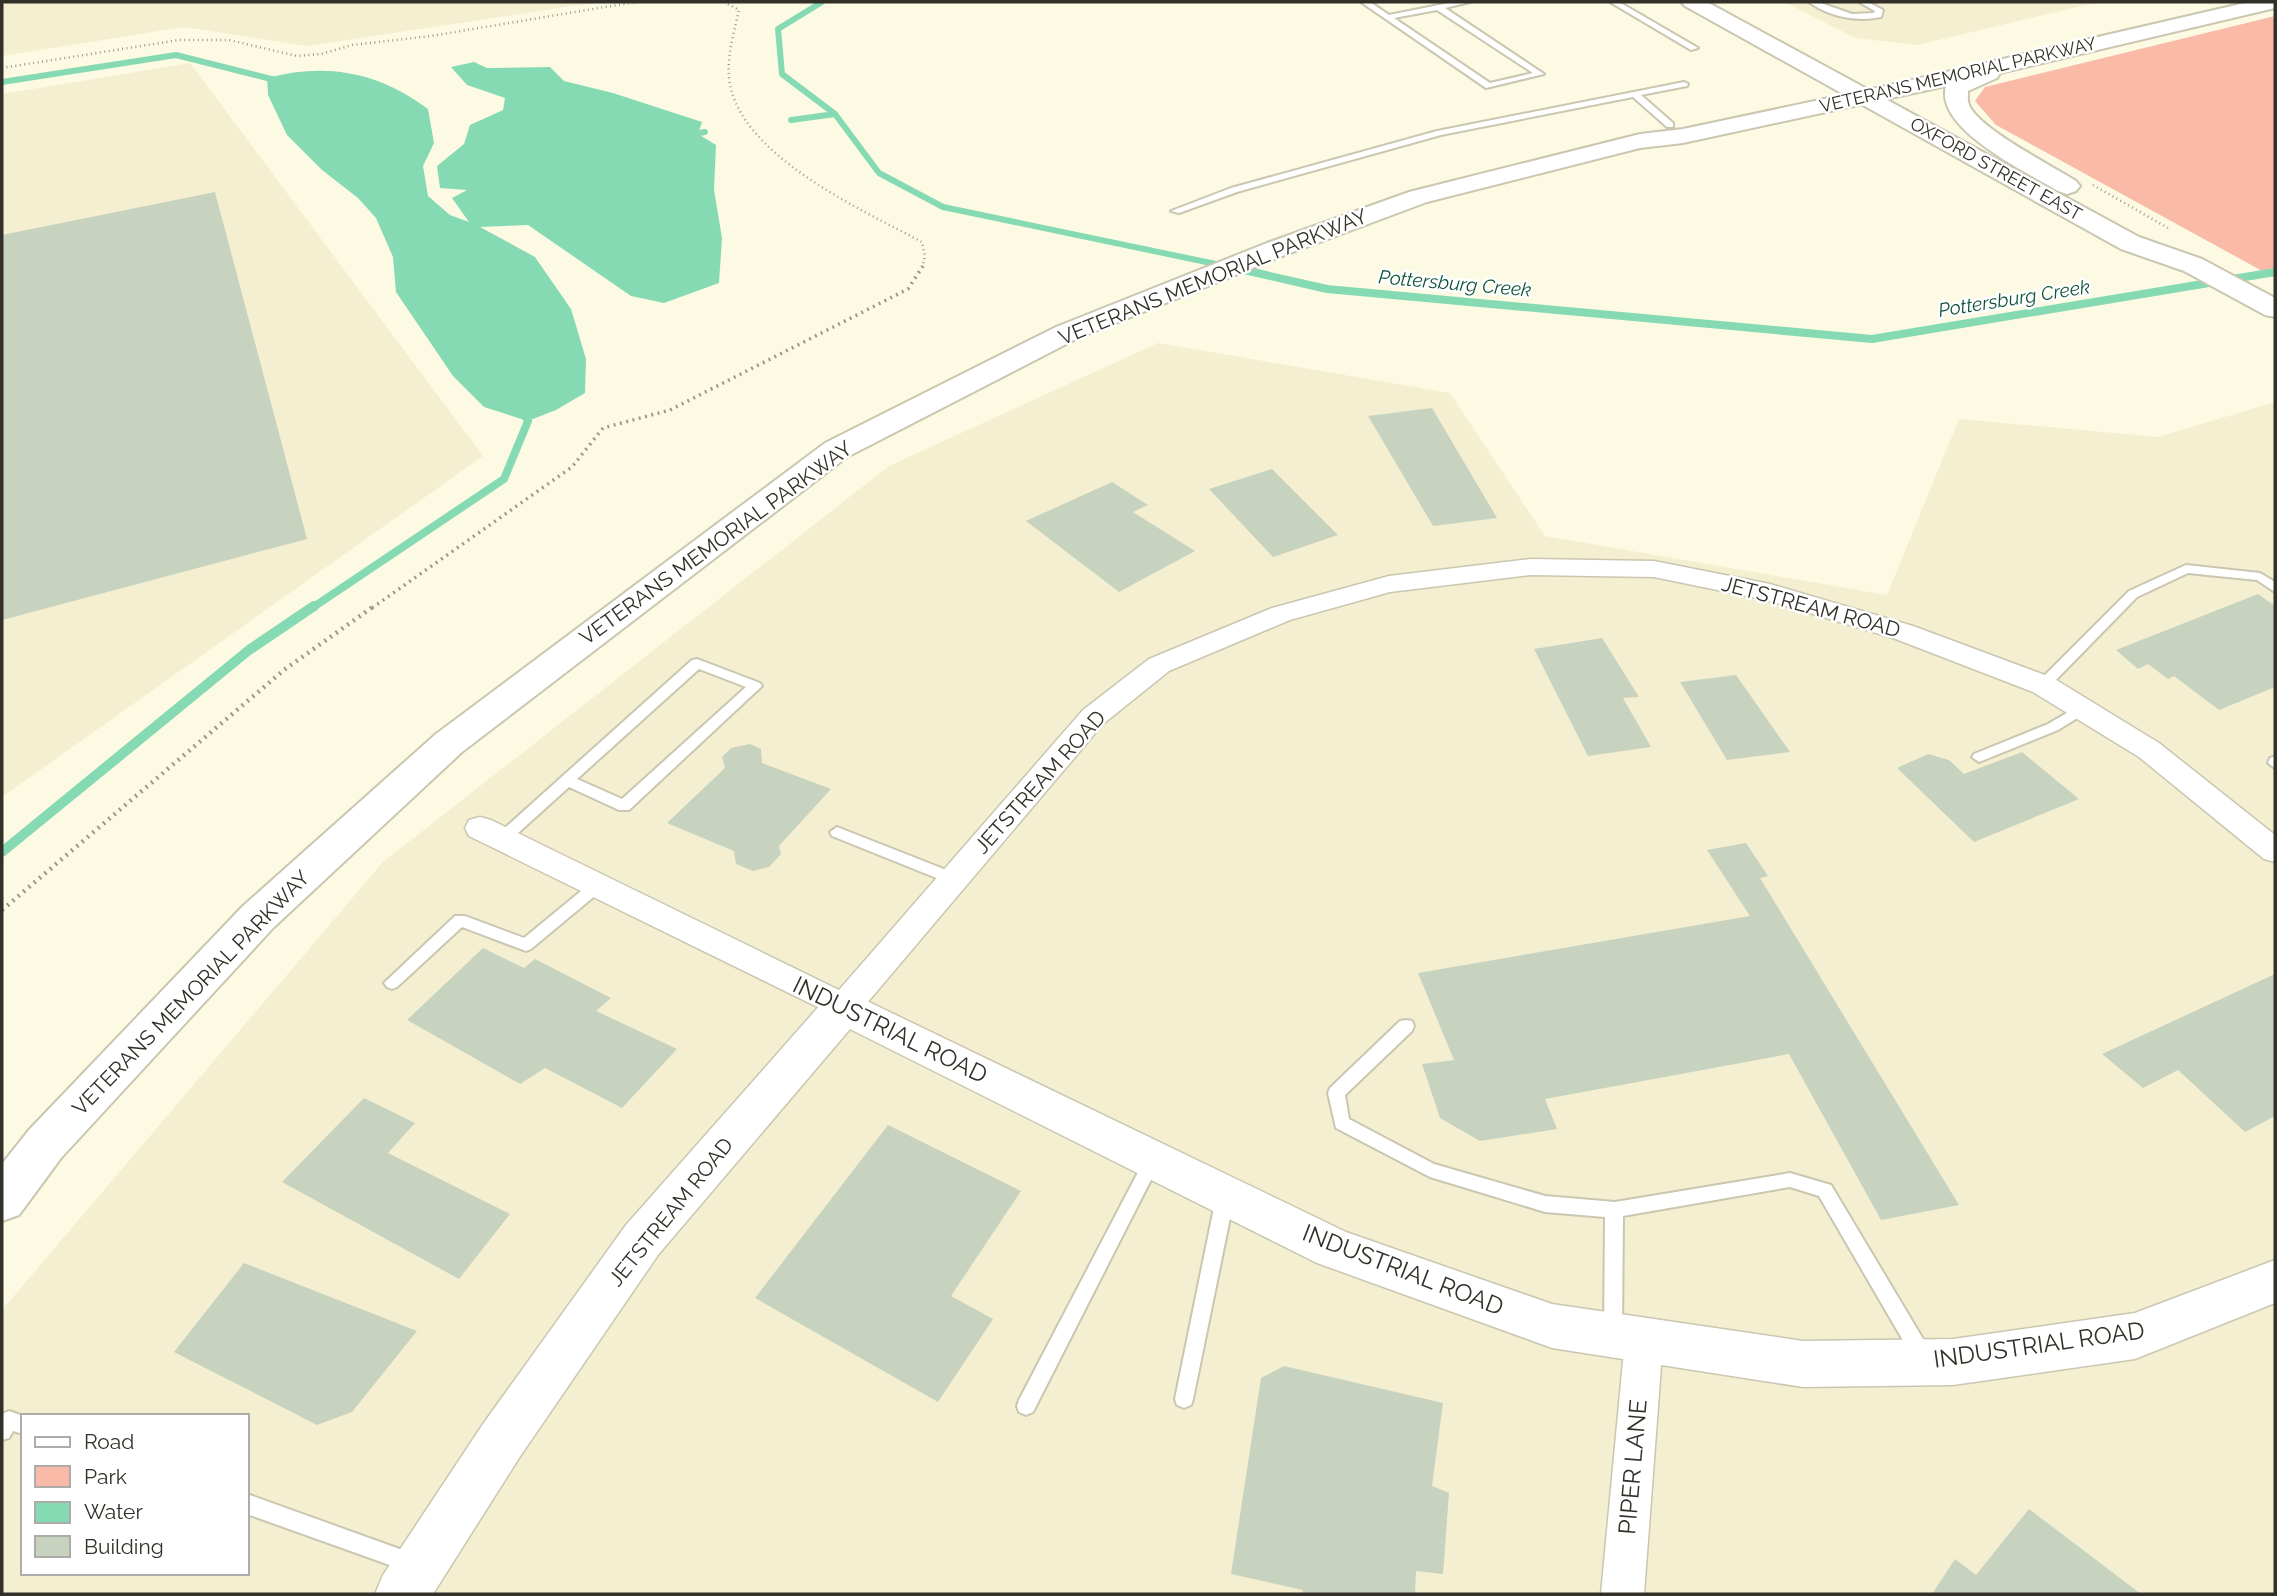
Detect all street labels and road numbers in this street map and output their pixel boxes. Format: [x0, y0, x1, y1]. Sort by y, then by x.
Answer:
street label: VETERANS MEMORIAL PARKWAY [1817, 32, 2099, 117]
street label: OXFORD STREET EAST [1907, 113, 2086, 224]
street label: VETERANS MEMORIAL PARKWAY [1055, 203, 1371, 350]
street label: VETERANS MEMORIAL PARKWAY [575, 435, 857, 650]
street label: JETSTREAM ROAD [1719, 571, 1903, 642]
street label: JETSTREAM ROAD [969, 705, 1110, 858]
street label: VETERANS MEMORIAL PARKWAY [67, 865, 315, 1120]
street label: INDUSTRIAL ROAD [788, 970, 992, 1089]
street label: JETSTREAM ROAD [603, 1132, 738, 1291]
street label: INDUSTRIAL ROAD [1299, 1218, 1508, 1321]
street label: INDUSTRIAL ROAD [1932, 1315, 2146, 1374]
street label: PIPER LANE [1612, 1398, 1653, 1536]

